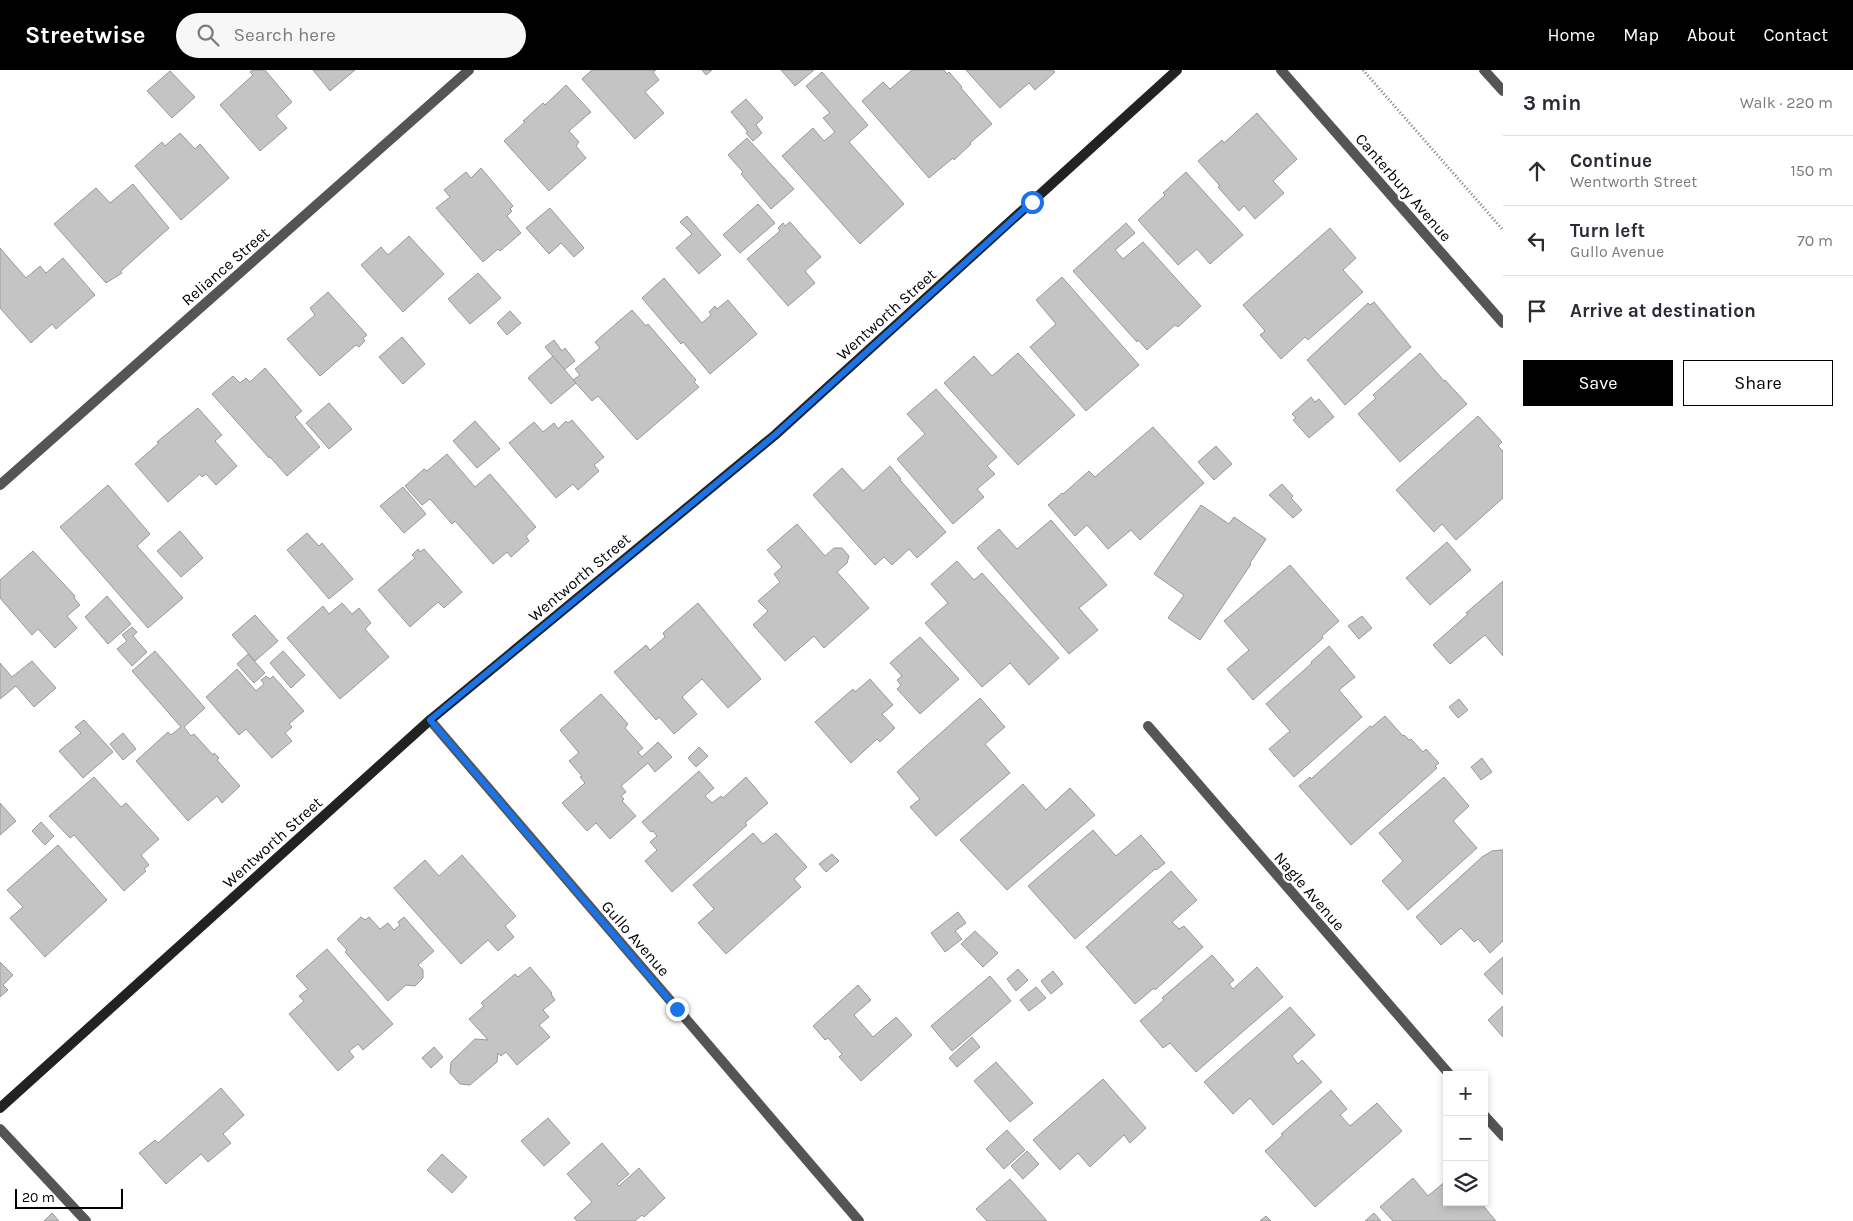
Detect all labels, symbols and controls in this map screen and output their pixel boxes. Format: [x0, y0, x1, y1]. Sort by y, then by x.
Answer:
search box [176, 13, 526, 58]
text: Streetwise [25, 21, 146, 49]
icon: search [194, 21, 222, 49]
text: Search here [234, 24, 336, 46]
text: Home [1547, 24, 1595, 46]
text: Map [1623, 24, 1659, 46]
text: About [1687, 24, 1736, 46]
text: Contact [1764, 24, 1828, 46]
text: 3 min [1523, 91, 1581, 115]
text: Walk · 220 m [1740, 93, 1833, 112]
street label: Canterbury Avenue [1351, 129, 1456, 245]
text: Continue [1570, 150, 1652, 172]
icon: ahead [1523, 157, 1551, 185]
text: 150 m [1790, 161, 1833, 180]
text: Wentworth Street [1570, 172, 1697, 191]
route start [1021, 191, 1044, 214]
text: Turn left [1570, 220, 1645, 242]
street label: Reliance Street [178, 223, 273, 310]
icon: left [1523, 227, 1551, 255]
text: 70 m [1797, 231, 1833, 250]
text: Gullo Avenue [1570, 242, 1664, 261]
street label: Wentworth Street [833, 265, 940, 364]
icon: arrive [1523, 297, 1551, 325]
text: Arrive at destination [1570, 300, 1756, 322]
button: Save [1523, 360, 1673, 406]
button: Share [1683, 360, 1833, 406]
street label: Wentworth Street [524, 529, 634, 626]
street label: Wentworth Street [219, 793, 326, 892]
street label: Nagle Avenue [1270, 848, 1349, 935]
street label: Gullo Avenue [598, 897, 674, 980]
route end [666, 998, 689, 1021]
map controls [1443, 1071, 1488, 1206]
button: + [1443, 1071, 1488, 1116]
button: − [1443, 1116, 1488, 1161]
button: layers [1443, 1161, 1488, 1206]
scale bar [15, 1186, 122, 1209]
text: 20 m [22, 1189, 55, 1206]

